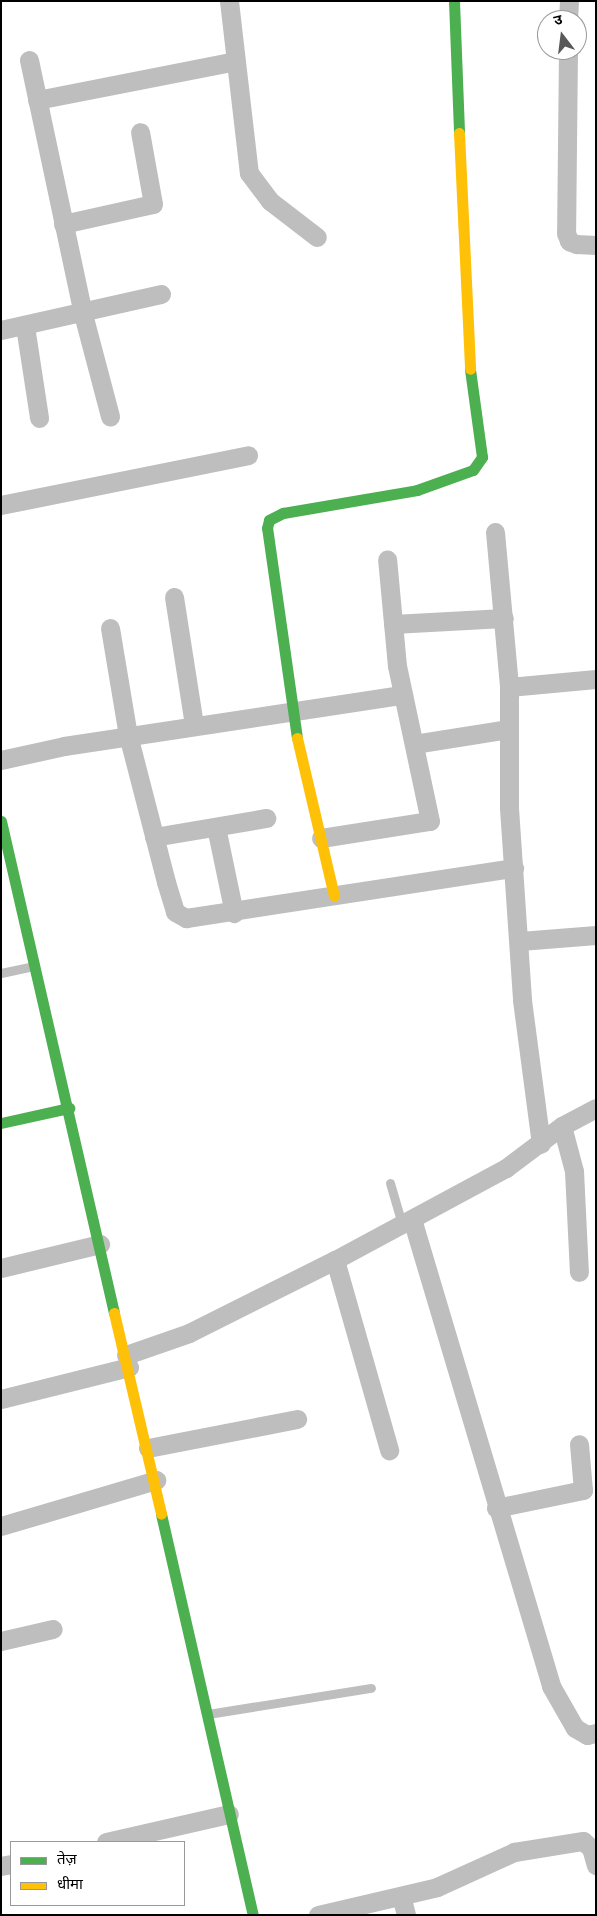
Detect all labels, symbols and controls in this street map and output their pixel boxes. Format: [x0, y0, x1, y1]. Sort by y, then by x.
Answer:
north arrow [537, 10, 587, 60]
text: उ [552, 12, 564, 30]
legend [10, 1841, 185, 1906]
text: तेज़ [57, 1851, 77, 1870]
text: धीमा [57, 1876, 83, 1895]

